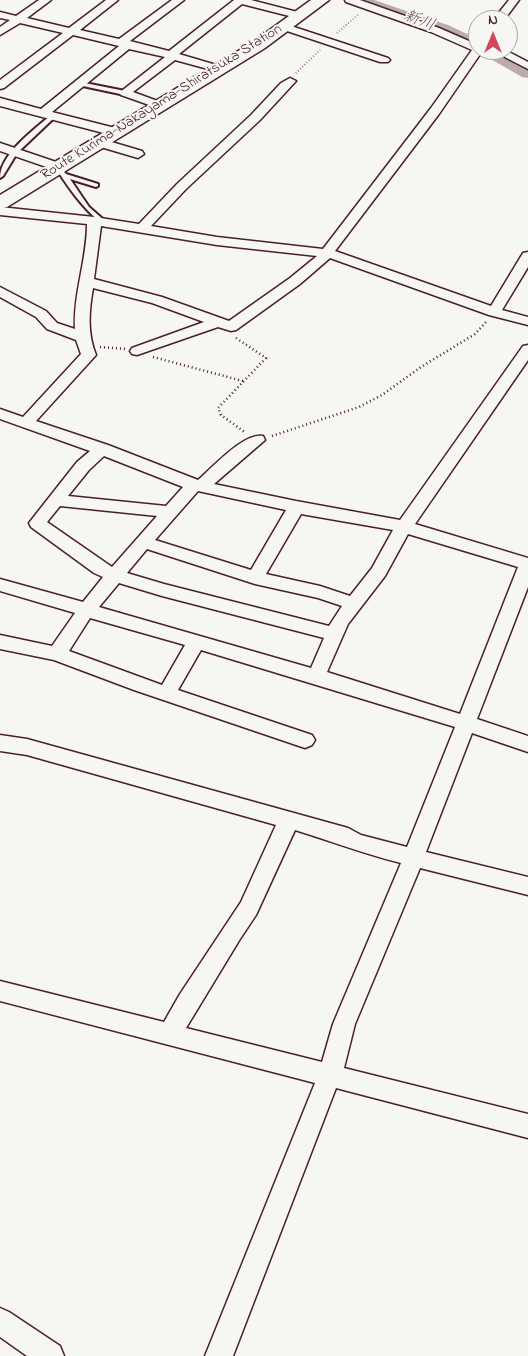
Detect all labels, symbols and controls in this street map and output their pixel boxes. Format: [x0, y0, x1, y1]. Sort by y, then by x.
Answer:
water label: 新川 [401, 7, 437, 37]
north arrow [468, 10, 518, 60]
text: N [488, 10, 498, 31]
street label: Route Kurima-Nakayama-Shiratsuka Station [38, 21, 286, 185]

